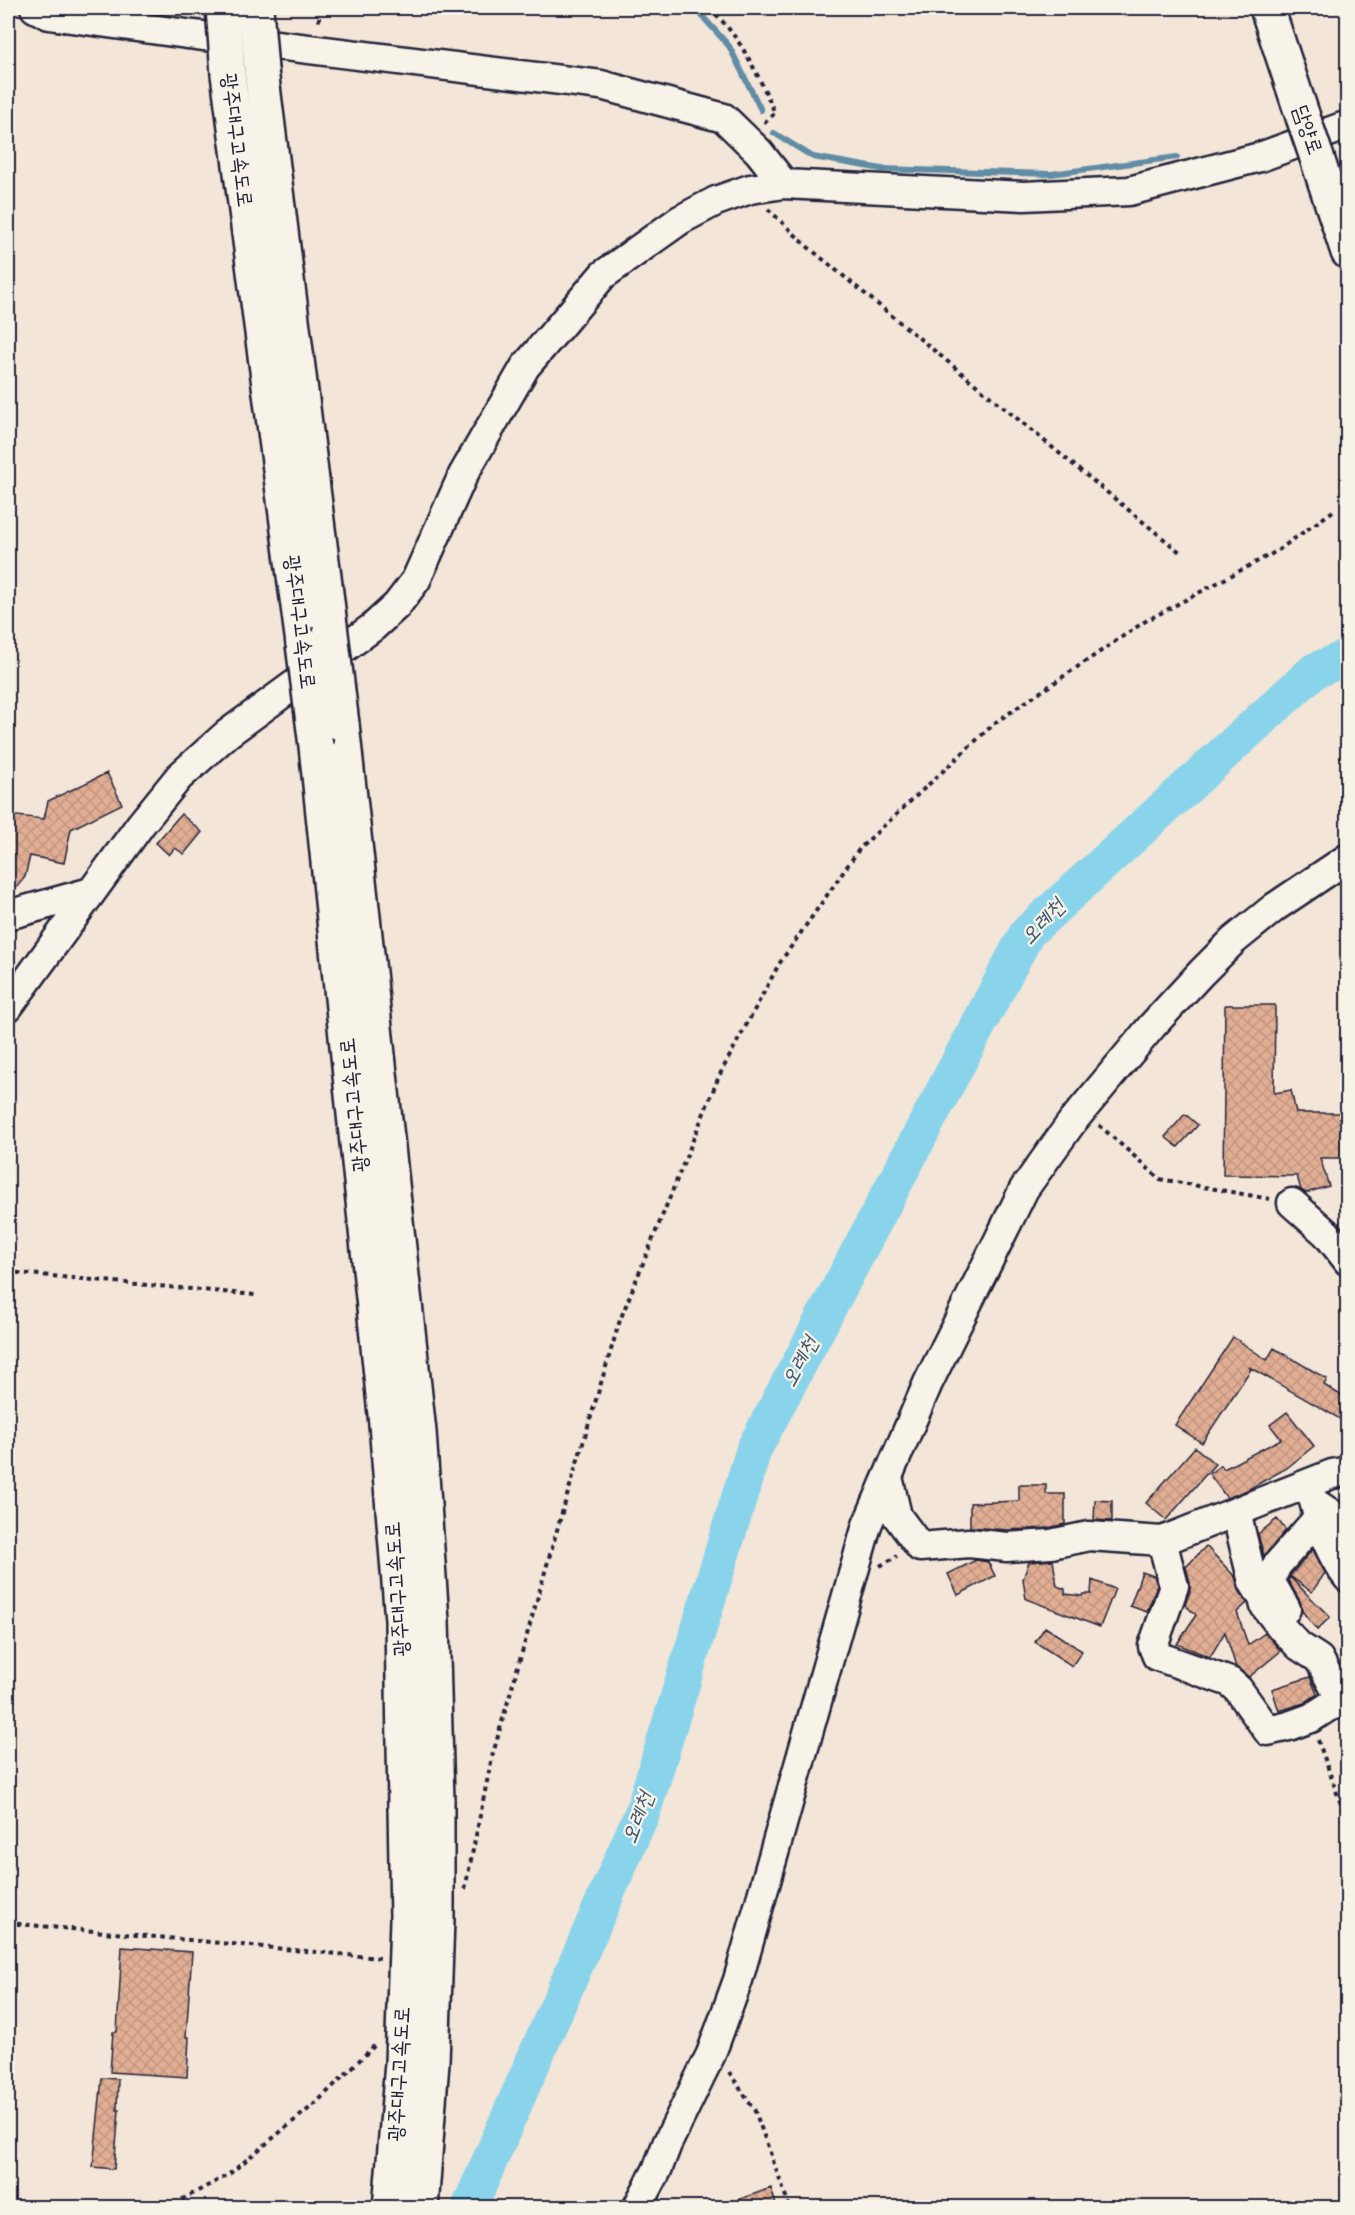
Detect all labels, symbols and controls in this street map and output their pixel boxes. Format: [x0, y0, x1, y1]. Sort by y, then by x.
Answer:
street label: 광주대구고속도로 [216, 71, 258, 209]
street label: 담양로 [1288, 102, 1328, 158]
street label: 광주대구고속도로 [279, 553, 321, 691]
water label: 오례천 [1015, 892, 1073, 951]
street label: 광주대구고속도로 [335, 1036, 373, 1174]
water label: 오례천 [776, 1330, 825, 1392]
street label: 광주대구고속도로 [380, 1521, 414, 1657]
water label: 오례천 [616, 1786, 661, 1848]
street label: 광주대구고속도로 [383, 2006, 415, 2142]

